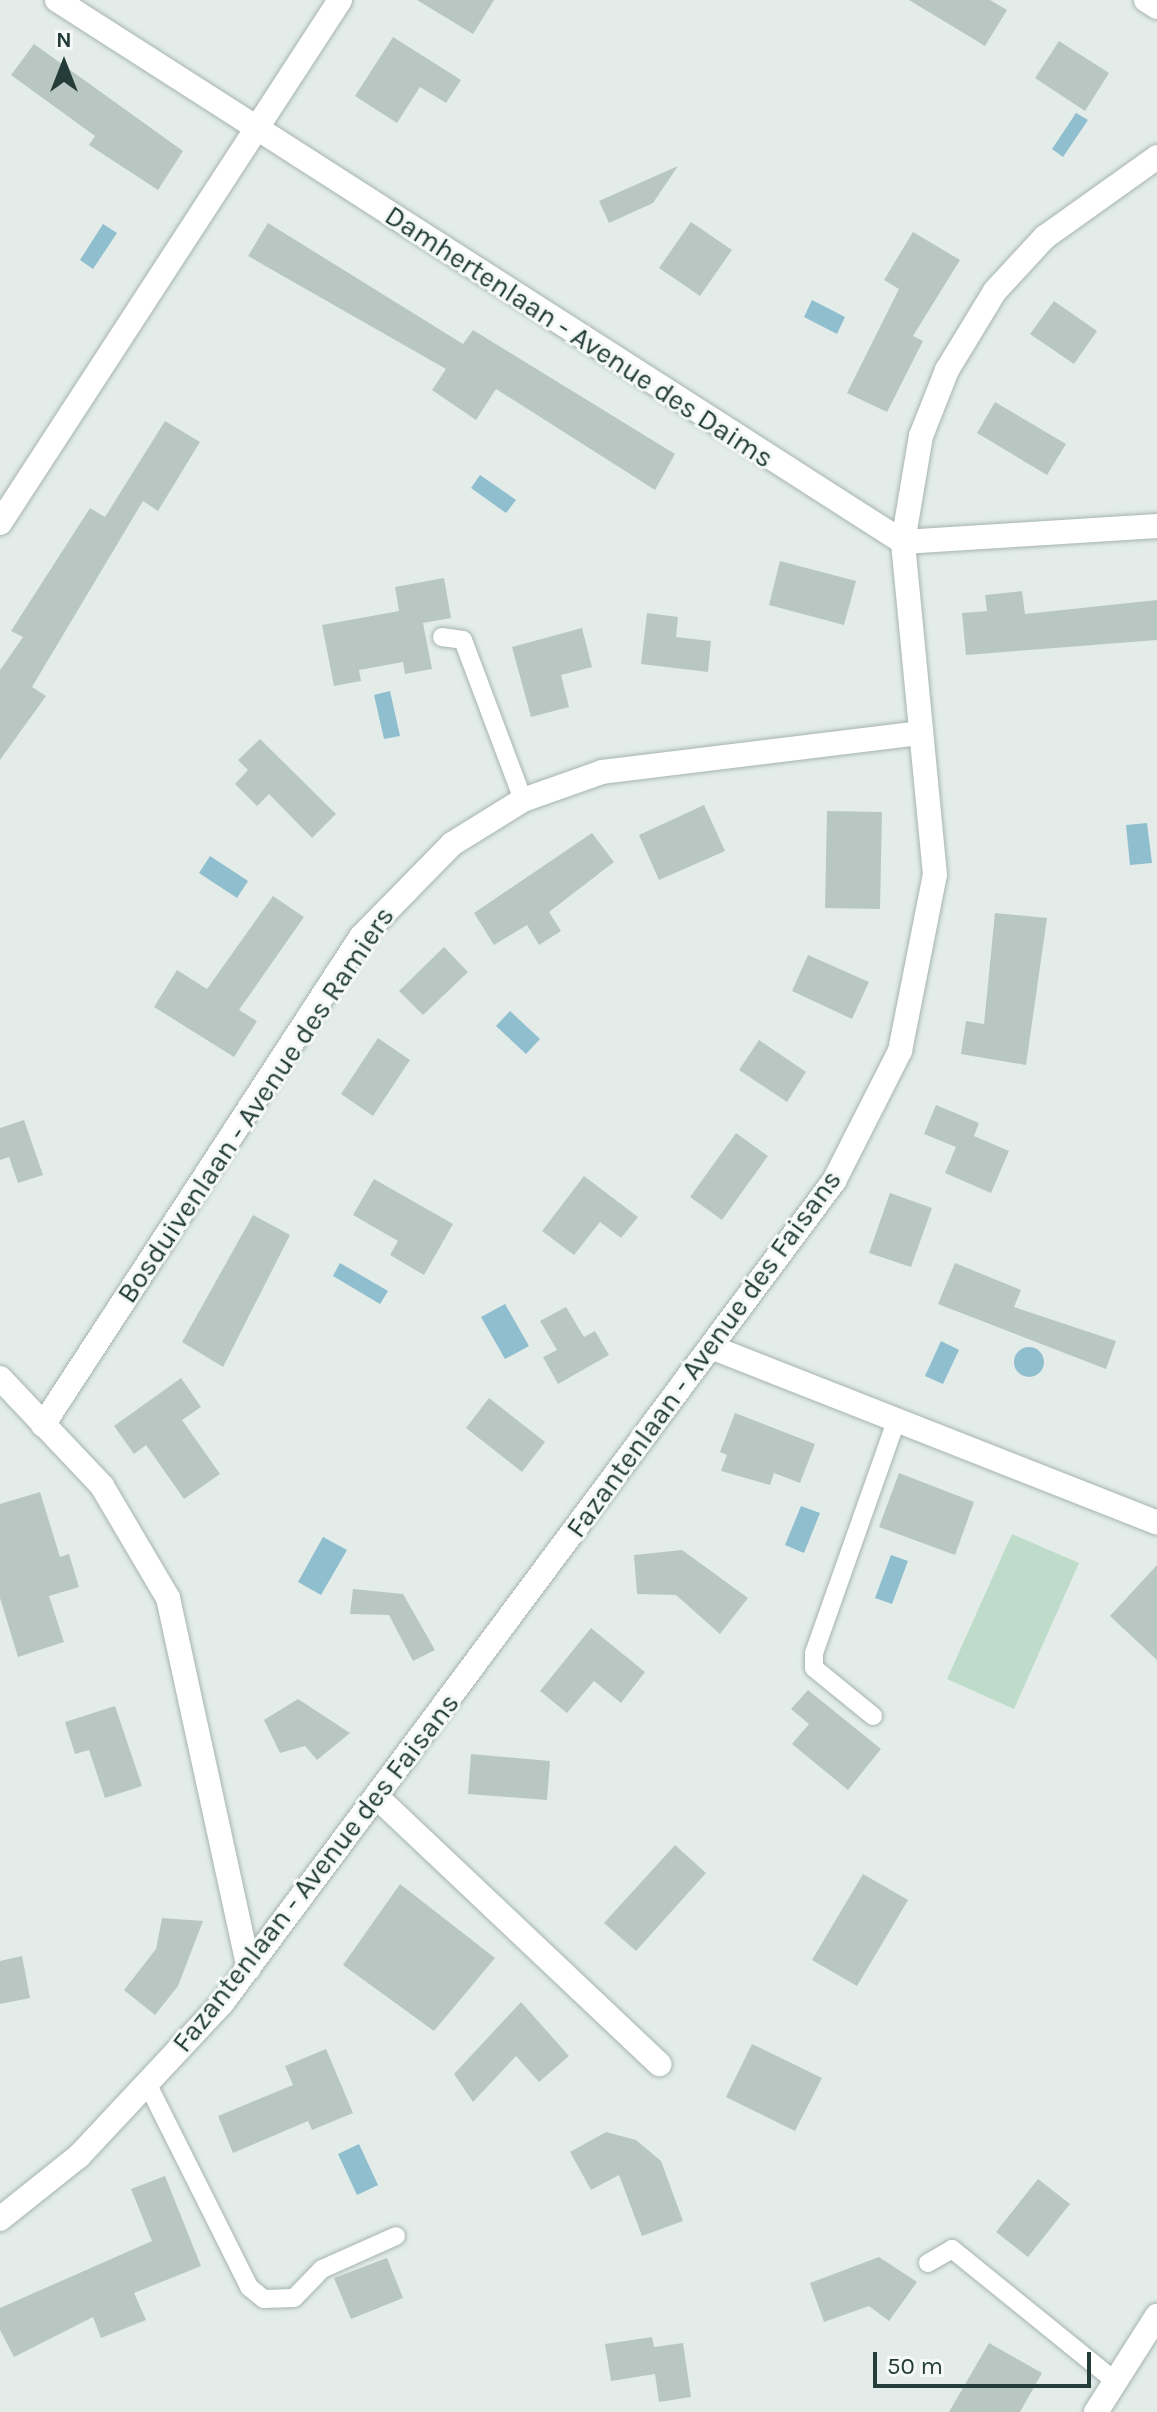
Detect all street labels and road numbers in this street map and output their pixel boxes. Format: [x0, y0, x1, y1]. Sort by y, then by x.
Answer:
street label: Damhertenlaan - Avenue des Daims [379, 199, 779, 475]
street label: Bosduivenlaan - Avenue des Ramiers [110, 900, 402, 1310]
street label: Fazantenlaan - Avenue des Faisans [559, 1164, 849, 1544]
street label: Fazantenlaan - Avenue des Faisans [165, 1687, 467, 2059]

